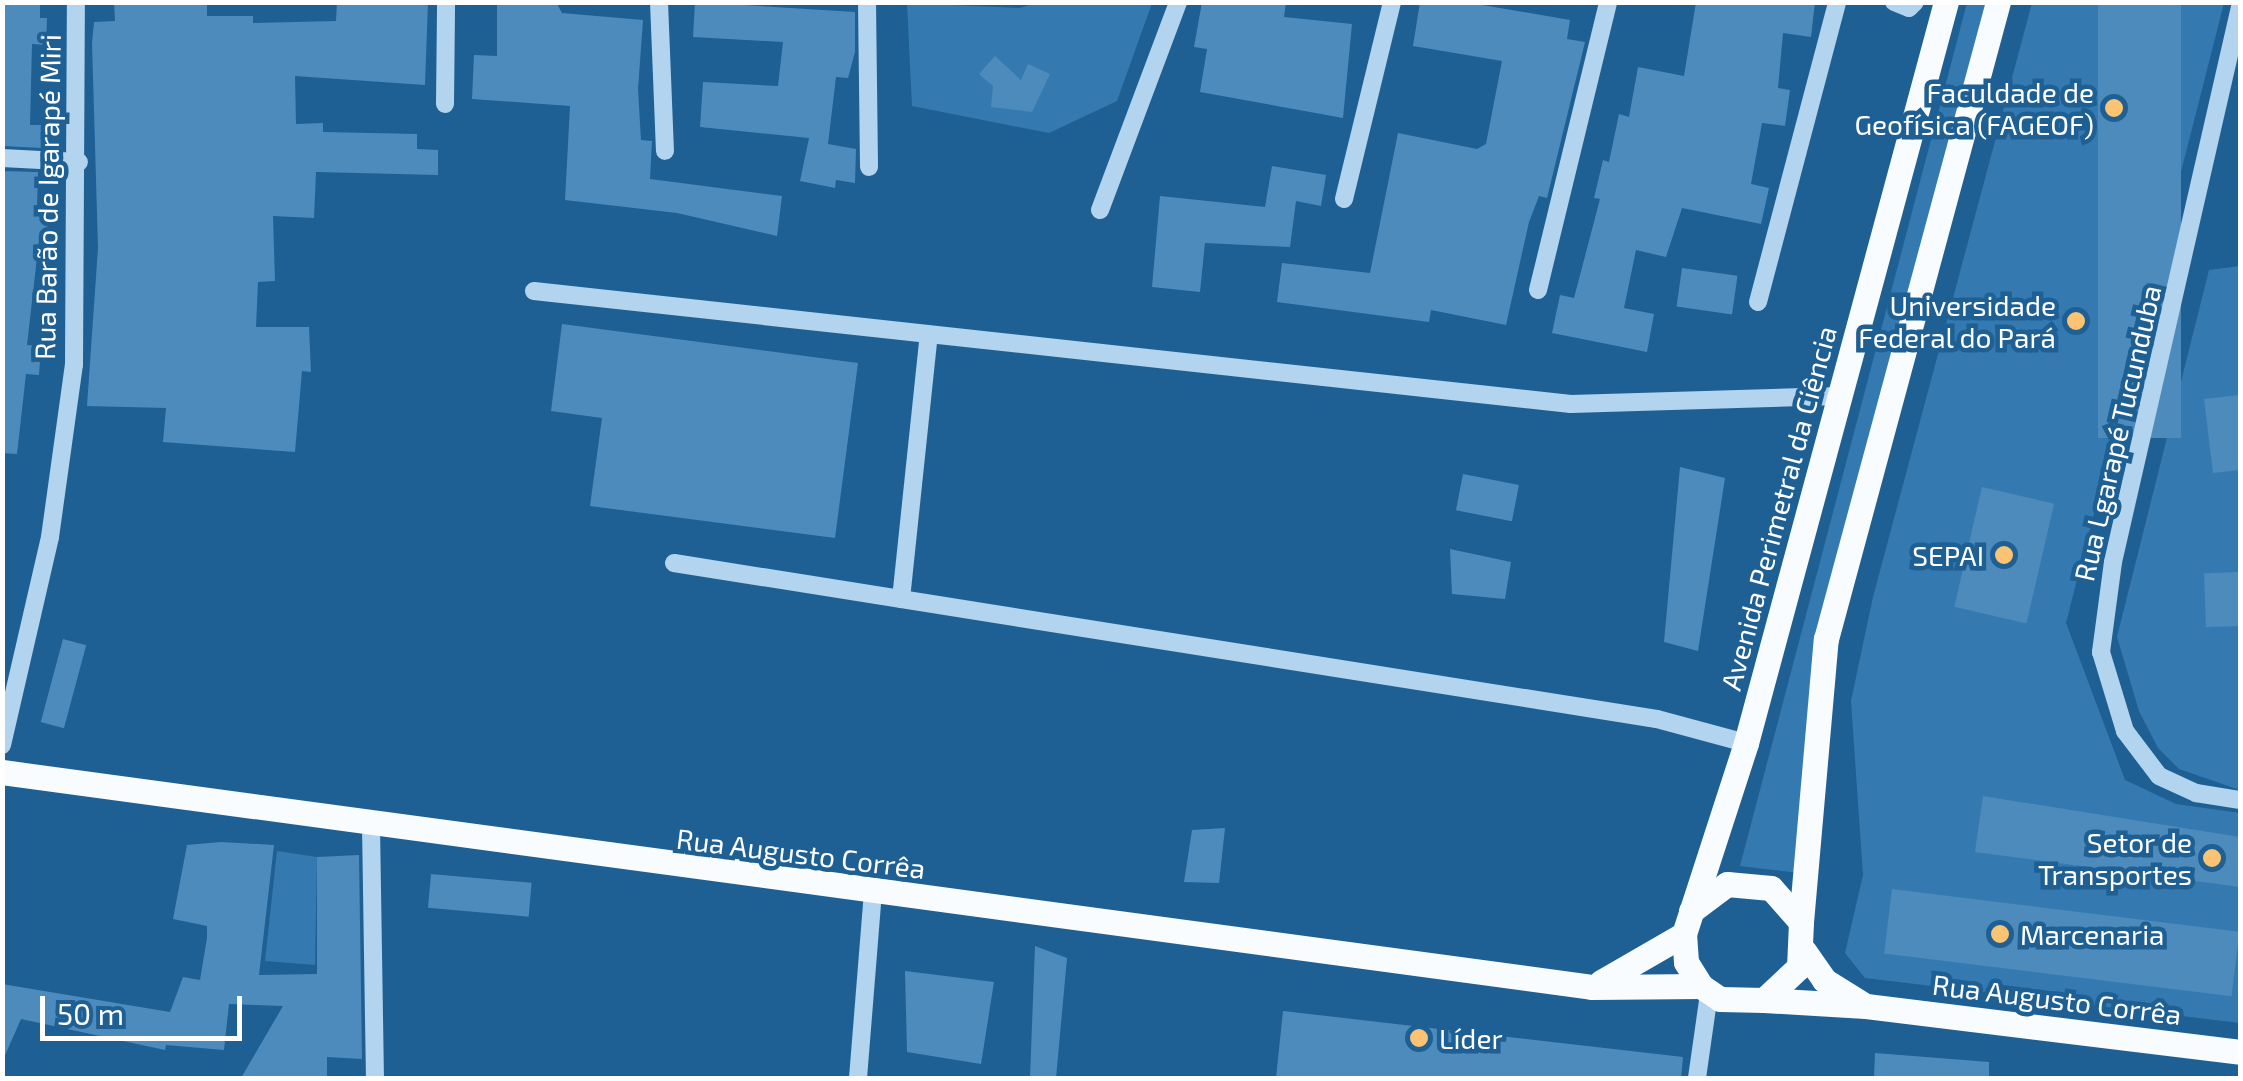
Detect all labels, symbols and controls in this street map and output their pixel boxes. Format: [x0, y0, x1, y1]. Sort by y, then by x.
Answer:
street label: Rua Barão de Igarapé Miri [27, 34, 67, 360]
place label: Faculdade de Geofísica (FAGEOF) [1854, 75, 2094, 141]
marker: Faculdade de Geofísica (FAGEOF) [2103, 97, 2125, 119]
street label: Rua Lgarapé Tucunduba [2067, 281, 2167, 585]
place label: Universidade Federal do Pará [1858, 288, 2056, 354]
marker: Universidade Federal do Pará [2065, 310, 2087, 332]
street label: Avenida Perimetral da Ciência [1713, 322, 1843, 694]
place label: SEPAI [1912, 538, 1984, 572]
marker: SEPAI [1993, 544, 2015, 566]
street label: Rua Augusto Corrêa [674, 821, 928, 885]
place label: Setor de Transportes [2038, 825, 2192, 891]
marker: Setor de Transportes [2201, 847, 2223, 869]
place label: Marcenaria [2020, 917, 2164, 951]
marker: Marcenaria [1989, 923, 2011, 945]
street label: Rua Augusto Corrêa [1930, 967, 2184, 1031]
scale bar [45, 976, 248, 1038]
text: 50 m [57, 995, 124, 1031]
place label: Líder [1439, 1021, 1503, 1055]
marker: Líder [1408, 1027, 1430, 1049]

